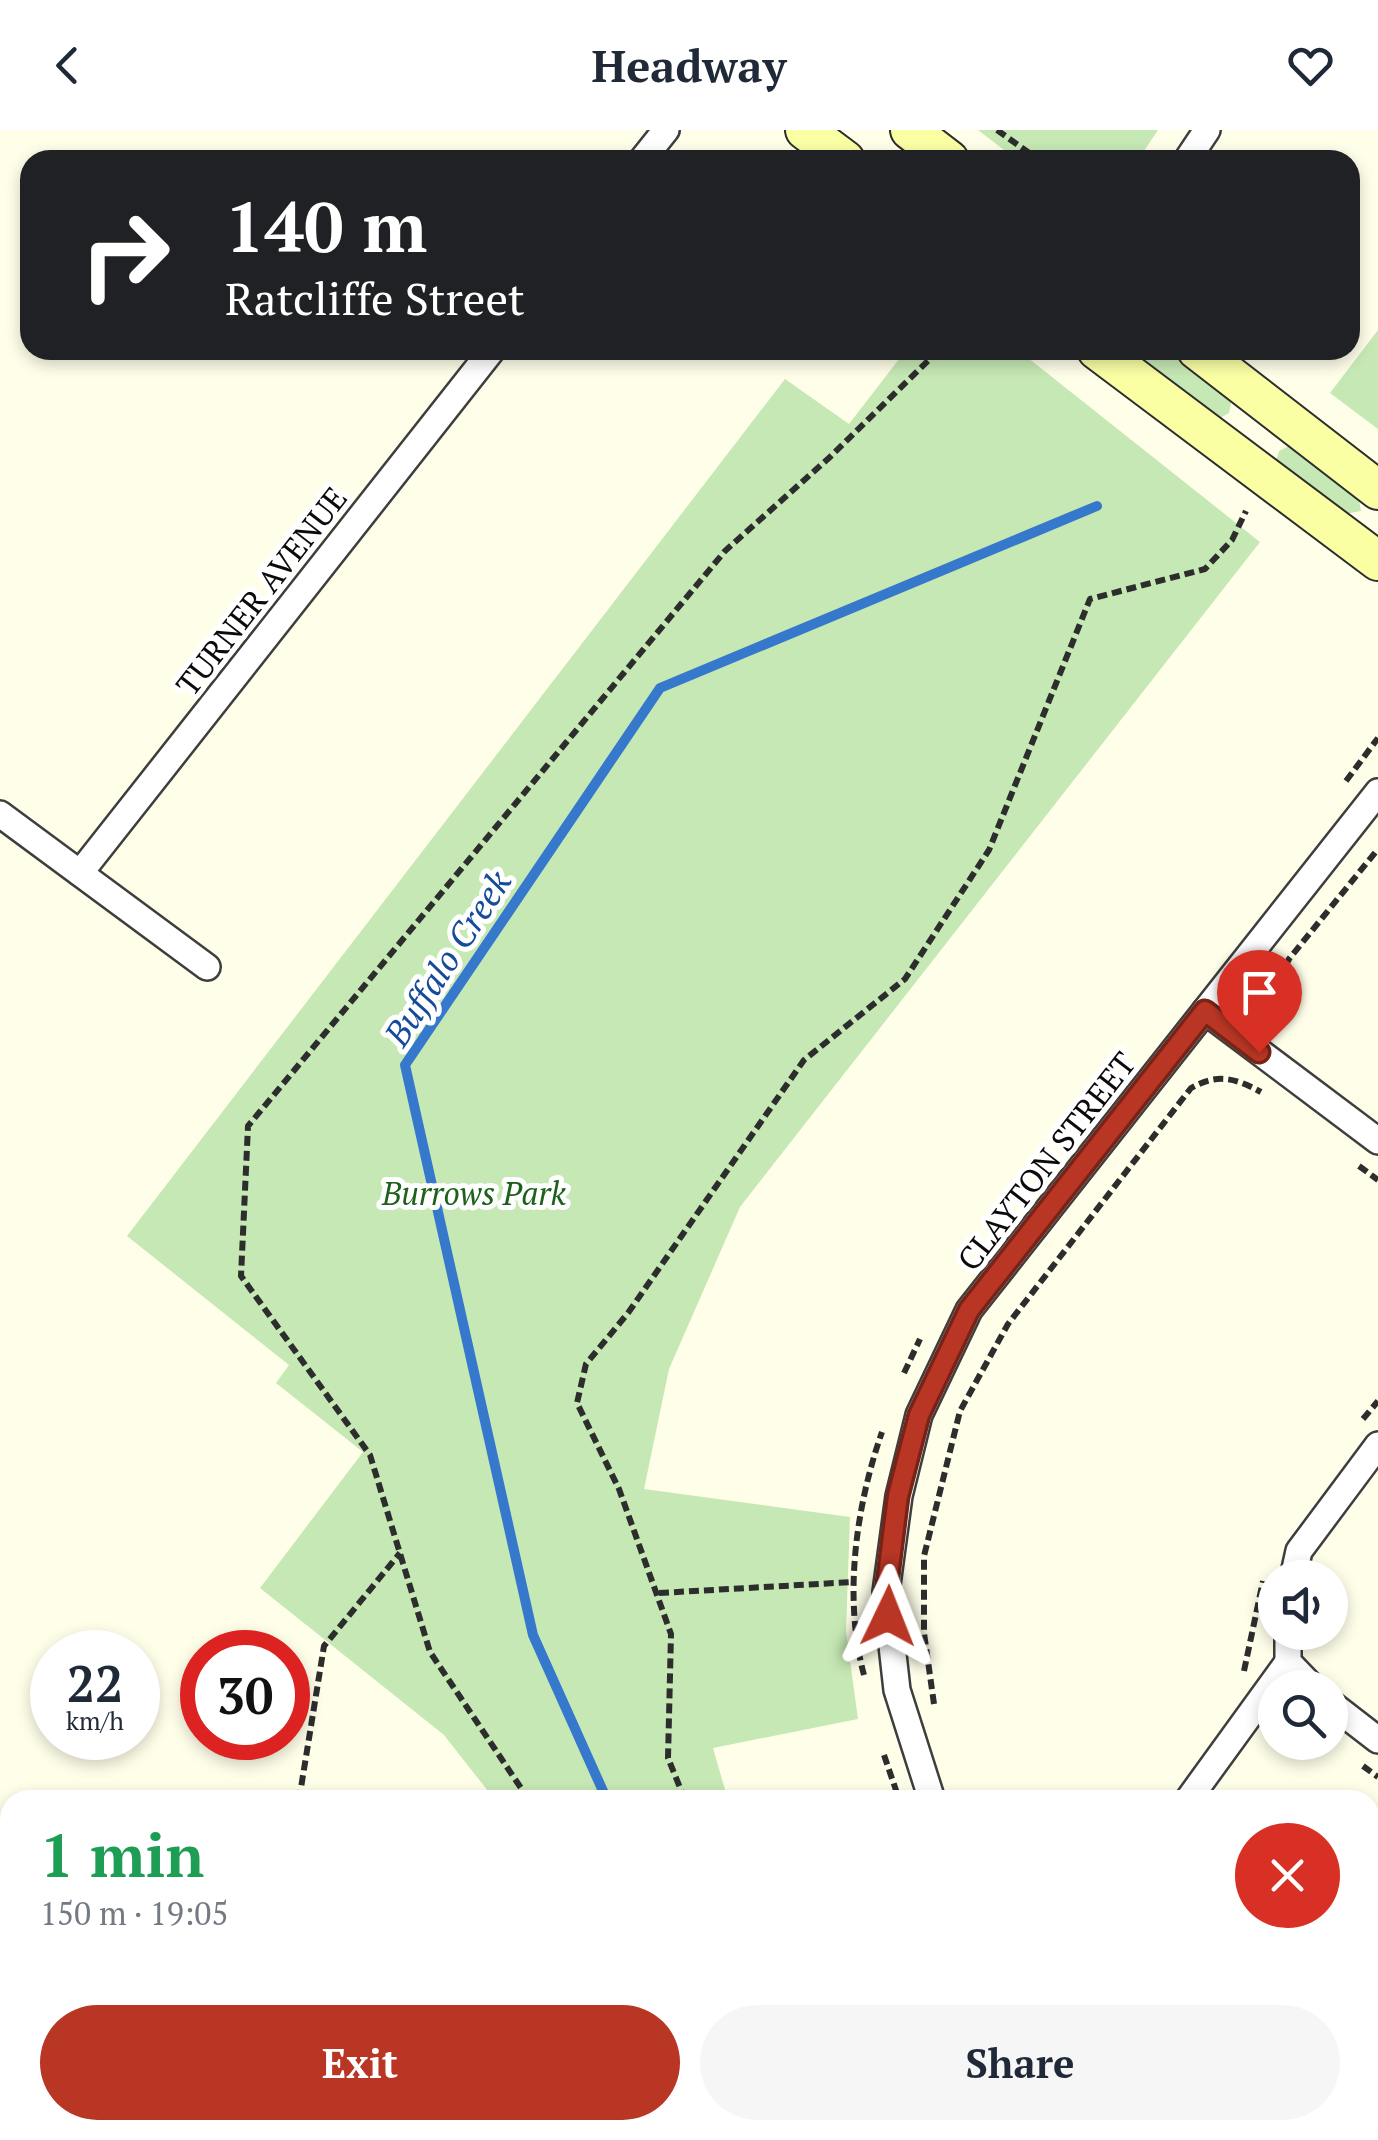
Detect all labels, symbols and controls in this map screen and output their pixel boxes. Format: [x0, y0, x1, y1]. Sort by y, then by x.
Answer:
text: Headway [592, 35, 786, 95]
icon: back [40, 38, 95, 93]
icon: heart [1283, 38, 1338, 93]
text: 140 m [225, 179, 427, 272]
icon: right [60, 190, 190, 320]
text: Ratcliffe Street [225, 268, 525, 328]
street label: TURNER AVENUE [166, 478, 356, 704]
water label: Buffalo Creek [373, 861, 521, 1055]
pin [1217, 950, 1302, 1053]
icon: arrive [1232, 965, 1287, 1020]
street label: CLAYTON STREET [948, 1043, 1145, 1279]
park label: Burrows Park [381, 1172, 567, 1214]
map controls [1258, 1560, 1348, 1760]
button: sound [1258, 1560, 1348, 1650]
position arrow [836, 1564, 940, 1668]
speed limit sign: 30 [180, 1630, 310, 1760]
text: 22 [67, 1650, 123, 1716]
button: search [1258, 1670, 1348, 1760]
text: km/h [66, 1704, 124, 1737]
text: 1 min [40, 1815, 204, 1894]
button: close [1235, 1823, 1340, 1928]
text: 150 m · 19:05 [40, 1892, 228, 1934]
button: Exit [40, 2005, 680, 2120]
button: Share [700, 2005, 1340, 2120]

